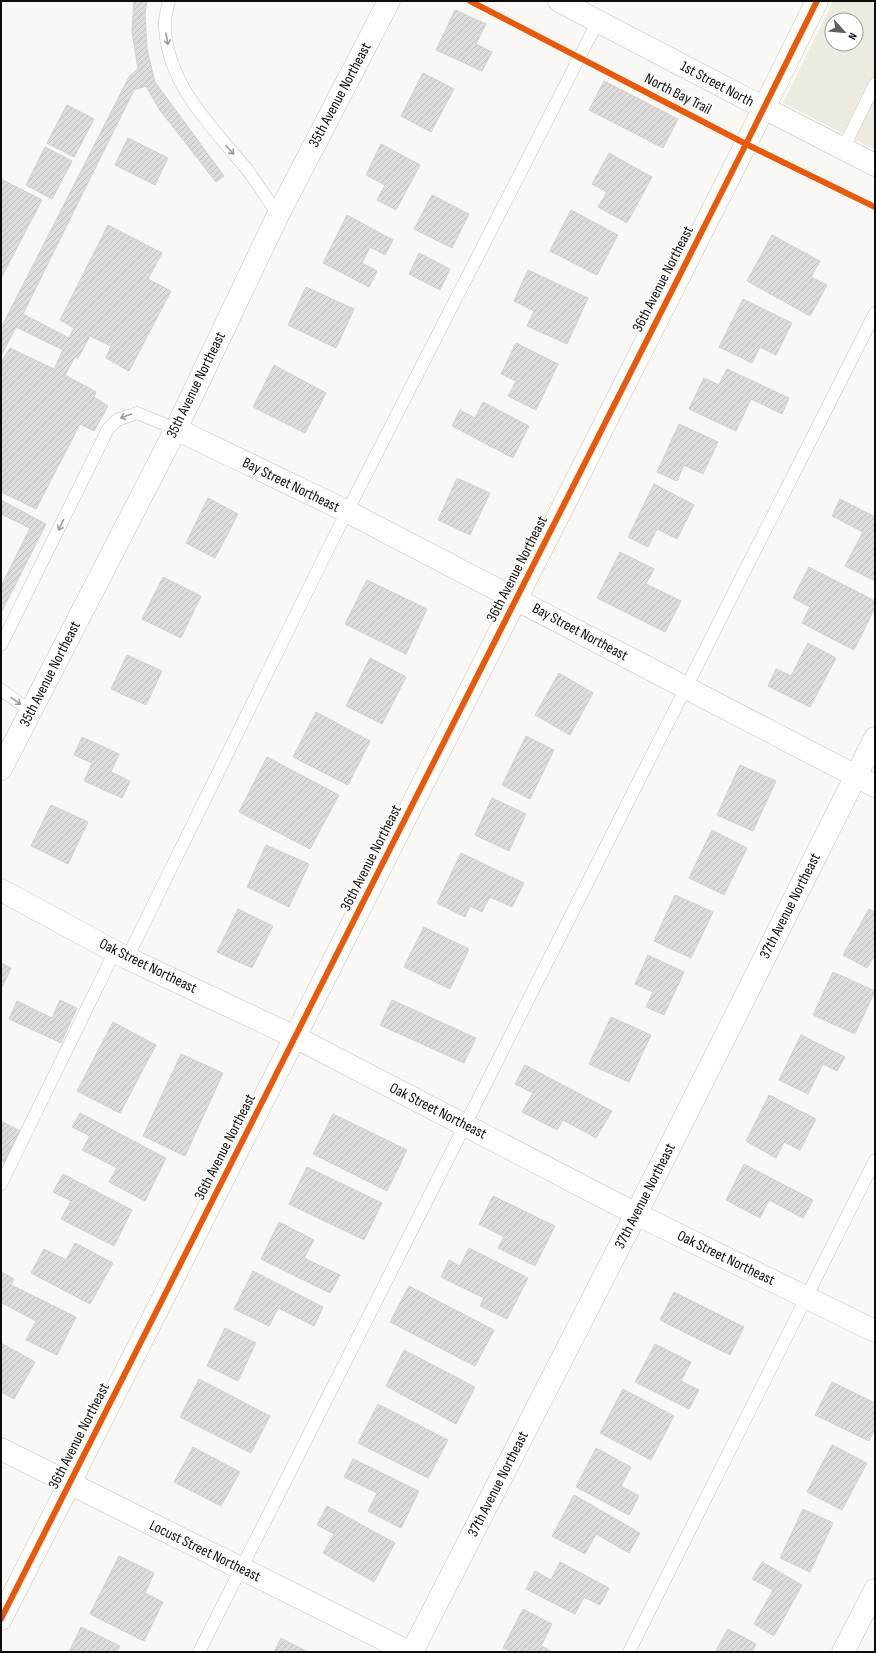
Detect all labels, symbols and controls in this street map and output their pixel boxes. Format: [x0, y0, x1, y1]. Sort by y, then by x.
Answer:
north arrow [824, 12, 864, 52]
text: N [845, 31, 860, 42]
one-way arrow [163, 33, 171, 46]
street label: 35th Avenue Northeast [304, 39, 376, 151]
street label: 1st Street North [677, 57, 757, 111]
street label: North Bay Trail [641, 69, 715, 119]
one-way arrow [225, 145, 234, 155]
street label: 36th Avenue Northeast [628, 222, 698, 335]
street label: 35th Avenue Northeast [162, 328, 230, 441]
one-way arrow [120, 413, 133, 420]
street label: Bay Street Northeast [239, 453, 343, 517]
street label: 36th Avenue Northeast [482, 512, 552, 625]
one-way arrow [57, 519, 64, 531]
street label: Bay Street Northeast [529, 599, 632, 665]
street label: 35th Avenue Northeast [15, 618, 85, 730]
one-way arrow [10, 697, 21, 705]
street label: 36th Avenue Northeast [336, 801, 406, 914]
street label: 37th Avenue Northeast [755, 850, 825, 962]
street label: Oak Street Northeast [96, 934, 200, 998]
street label: Oak Street Northeast [386, 1078, 490, 1144]
street label: 36th Avenue Northeast [190, 1090, 260, 1203]
street label: 37th Avenue Northeast [610, 1140, 680, 1252]
street label: Oak Street Northeast [674, 1226, 778, 1290]
street label: 36th Avenue Northeast [44, 1379, 114, 1492]
street label: 37th Avenue Northeast [463, 1428, 533, 1540]
street label: Locust Street Northeast [146, 1516, 264, 1586]

